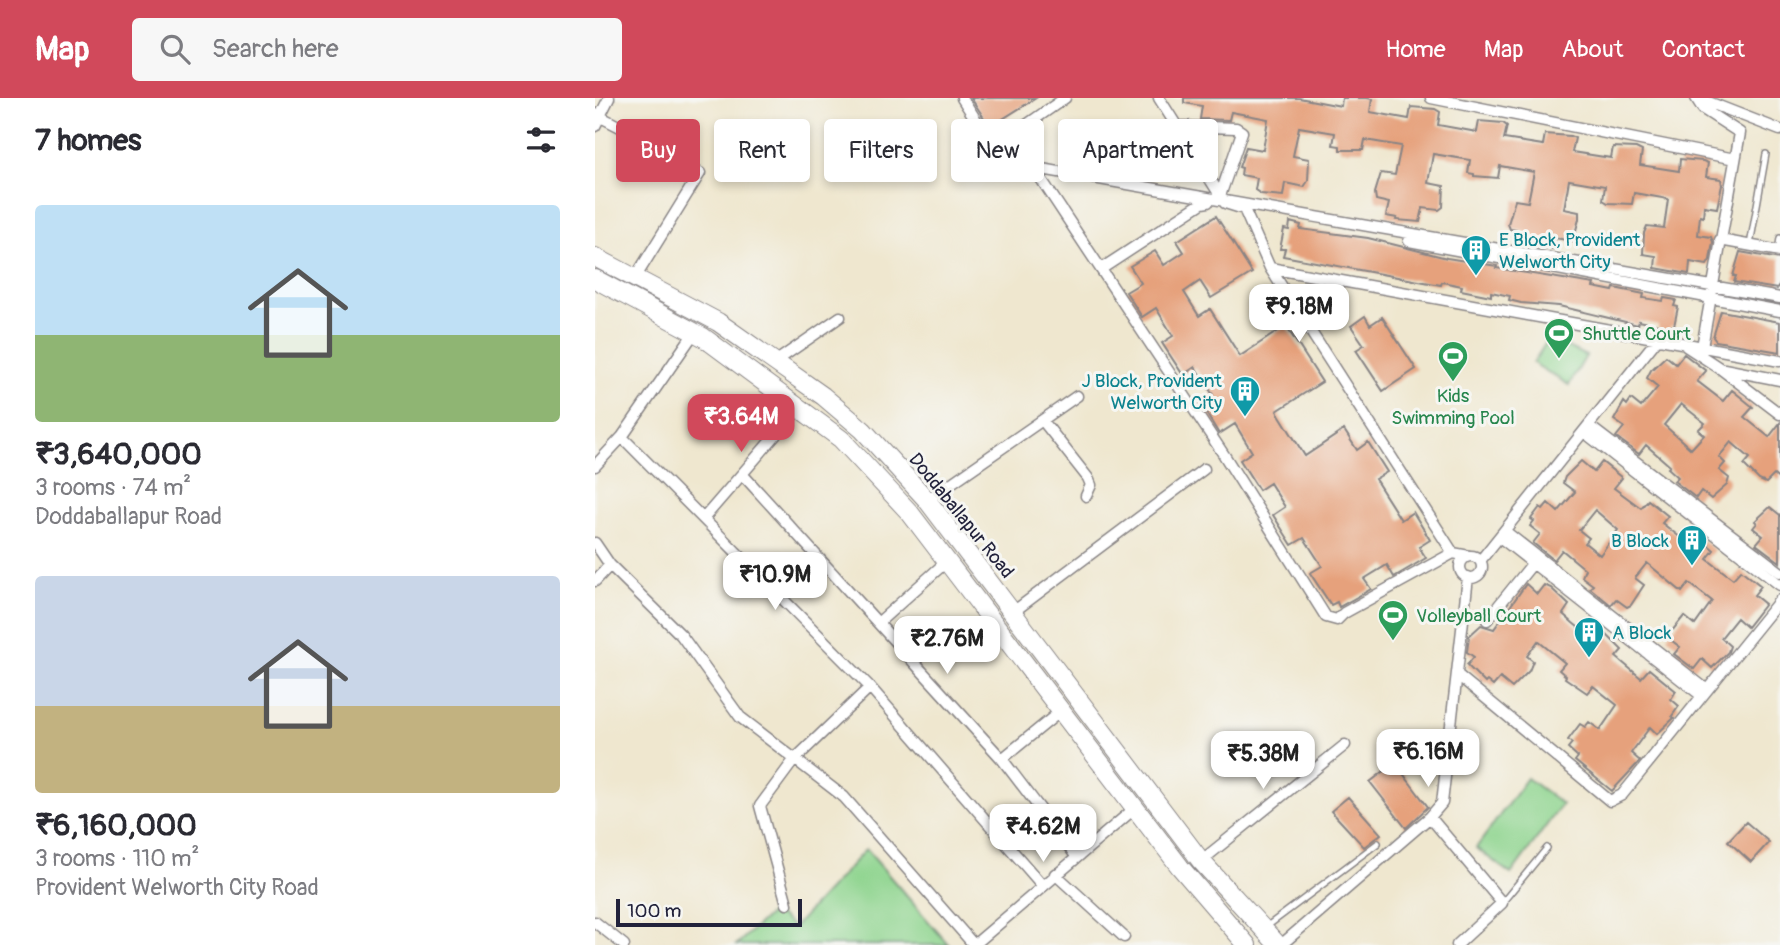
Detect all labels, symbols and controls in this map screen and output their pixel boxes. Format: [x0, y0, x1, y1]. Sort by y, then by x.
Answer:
search box [132, 18, 622, 81]
text: Map [35, 29, 90, 70]
icon: search [156, 30, 194, 68]
text: Search here [212, 33, 339, 65]
text: Home [1385, 35, 1446, 64]
text: Map [1484, 35, 1524, 64]
text: About [1562, 35, 1624, 64]
text: Contact [1662, 35, 1745, 64]
chip: Buy [616, 119, 700, 182]
chip: Rent [714, 119, 810, 182]
chip: Filters [824, 119, 937, 182]
chip: New [951, 119, 1044, 182]
chip: Apartment [1058, 119, 1218, 182]
icon: filters [522, 121, 560, 159]
text: 7 homes [35, 122, 142, 159]
place label: E Block, Provident Welworth City [1499, 228, 1641, 274]
building icon: E Block, Provident Welworth City [1459, 233, 1493, 277]
icon: home [235, 250, 361, 376]
pin: ₹9.18M [1242, 285, 1356, 344]
text: ₹9.18M [1265, 292, 1333, 321]
sports icon: Shuttle Court [1542, 316, 1576, 360]
place label: Shuttle Court [1582, 322, 1691, 346]
sports icon: Kids Swimming Pool [1436, 339, 1470, 383]
place label: J Block, Provident Welworth City [1081, 369, 1222, 415]
building icon: J Block, Provident Welworth City [1228, 374, 1262, 418]
place label: Kids Swimming Pool [1391, 384, 1515, 430]
pin: ₹3.64M [684, 394, 798, 454]
text: ₹3.64M [704, 402, 778, 431]
text: ₹3,640,000 [35, 436, 202, 473]
street label: Doddaballapur Road [903, 448, 1019, 583]
text: 3 rooms · 74 m² [35, 473, 191, 502]
text: Doddaballapur Road [35, 502, 222, 531]
building icon: B Block [1675, 523, 1709, 567]
place label: B Block [1611, 529, 1669, 553]
pin: ₹10.9M [718, 552, 832, 612]
text: ₹10.9M [739, 560, 811, 589]
sports icon: Volleyball Court [1376, 598, 1410, 642]
place label: Volleyball Court [1416, 604, 1542, 628]
building icon: A Block [1572, 615, 1606, 659]
pin: ₹2.76M [890, 616, 1004, 676]
icon: home [235, 621, 361, 747]
place label: A Block [1612, 621, 1672, 645]
text: ₹2.76M [910, 624, 984, 653]
pin: ₹6.16M [1371, 730, 1485, 789]
pin: ₹5.38M [1206, 732, 1320, 791]
text: ₹6.16M [1392, 737, 1464, 766]
text: ₹5.38M [1227, 739, 1299, 768]
pin: ₹4.62M [986, 804, 1100, 864]
text: ₹6,160,000 [35, 807, 197, 844]
text: ₹4.62M [1006, 812, 1080, 841]
text: 3 rooms · 110 m² [35, 844, 199, 873]
text: Provident Welworth City Road [35, 873, 319, 902]
scale bar [616, 896, 801, 928]
text: 100 m [627, 899, 681, 923]

